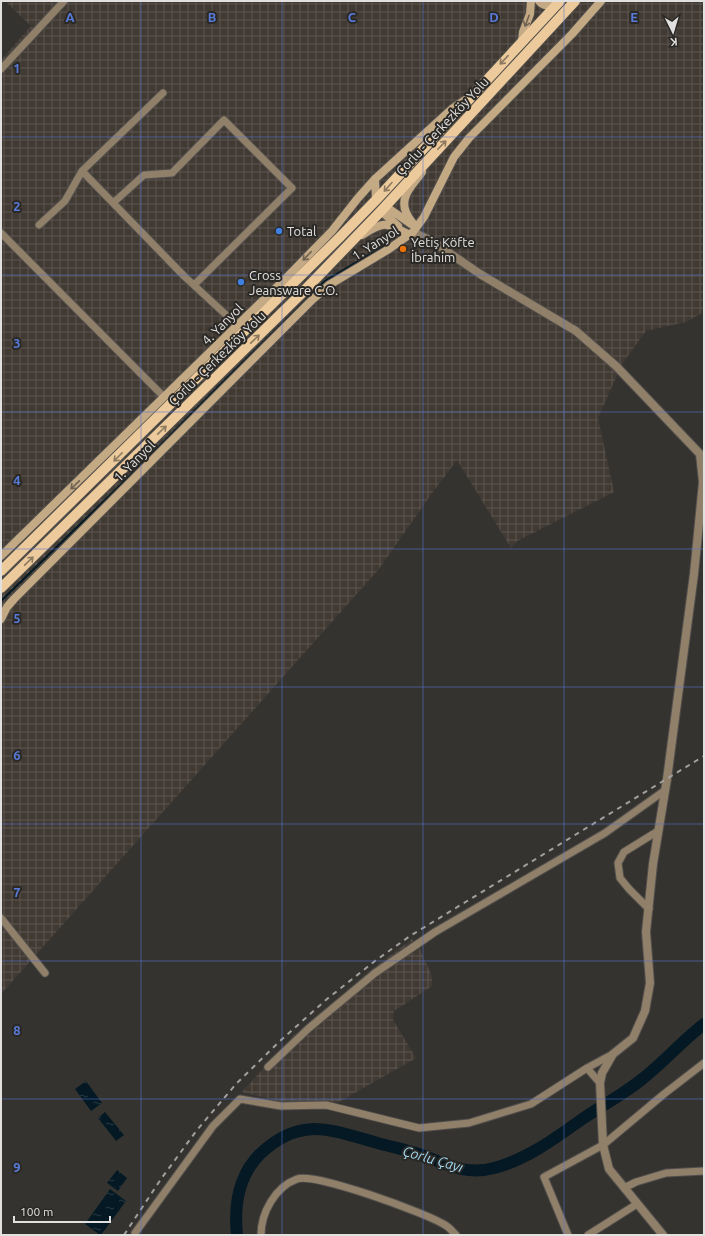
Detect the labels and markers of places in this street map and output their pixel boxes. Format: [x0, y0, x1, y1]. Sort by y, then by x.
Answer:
place label: Total [287, 224, 317, 238]
marker: Total [274, 226, 284, 236]
place label: Yetiş Köfte İbrahim [411, 235, 475, 264]
marker: Yetiş Köfte İbrahim [398, 244, 408, 254]
place label: Cross Jeansware C.O. [249, 268, 338, 297]
marker: Cross Jeansware C.O. [236, 277, 246, 287]

